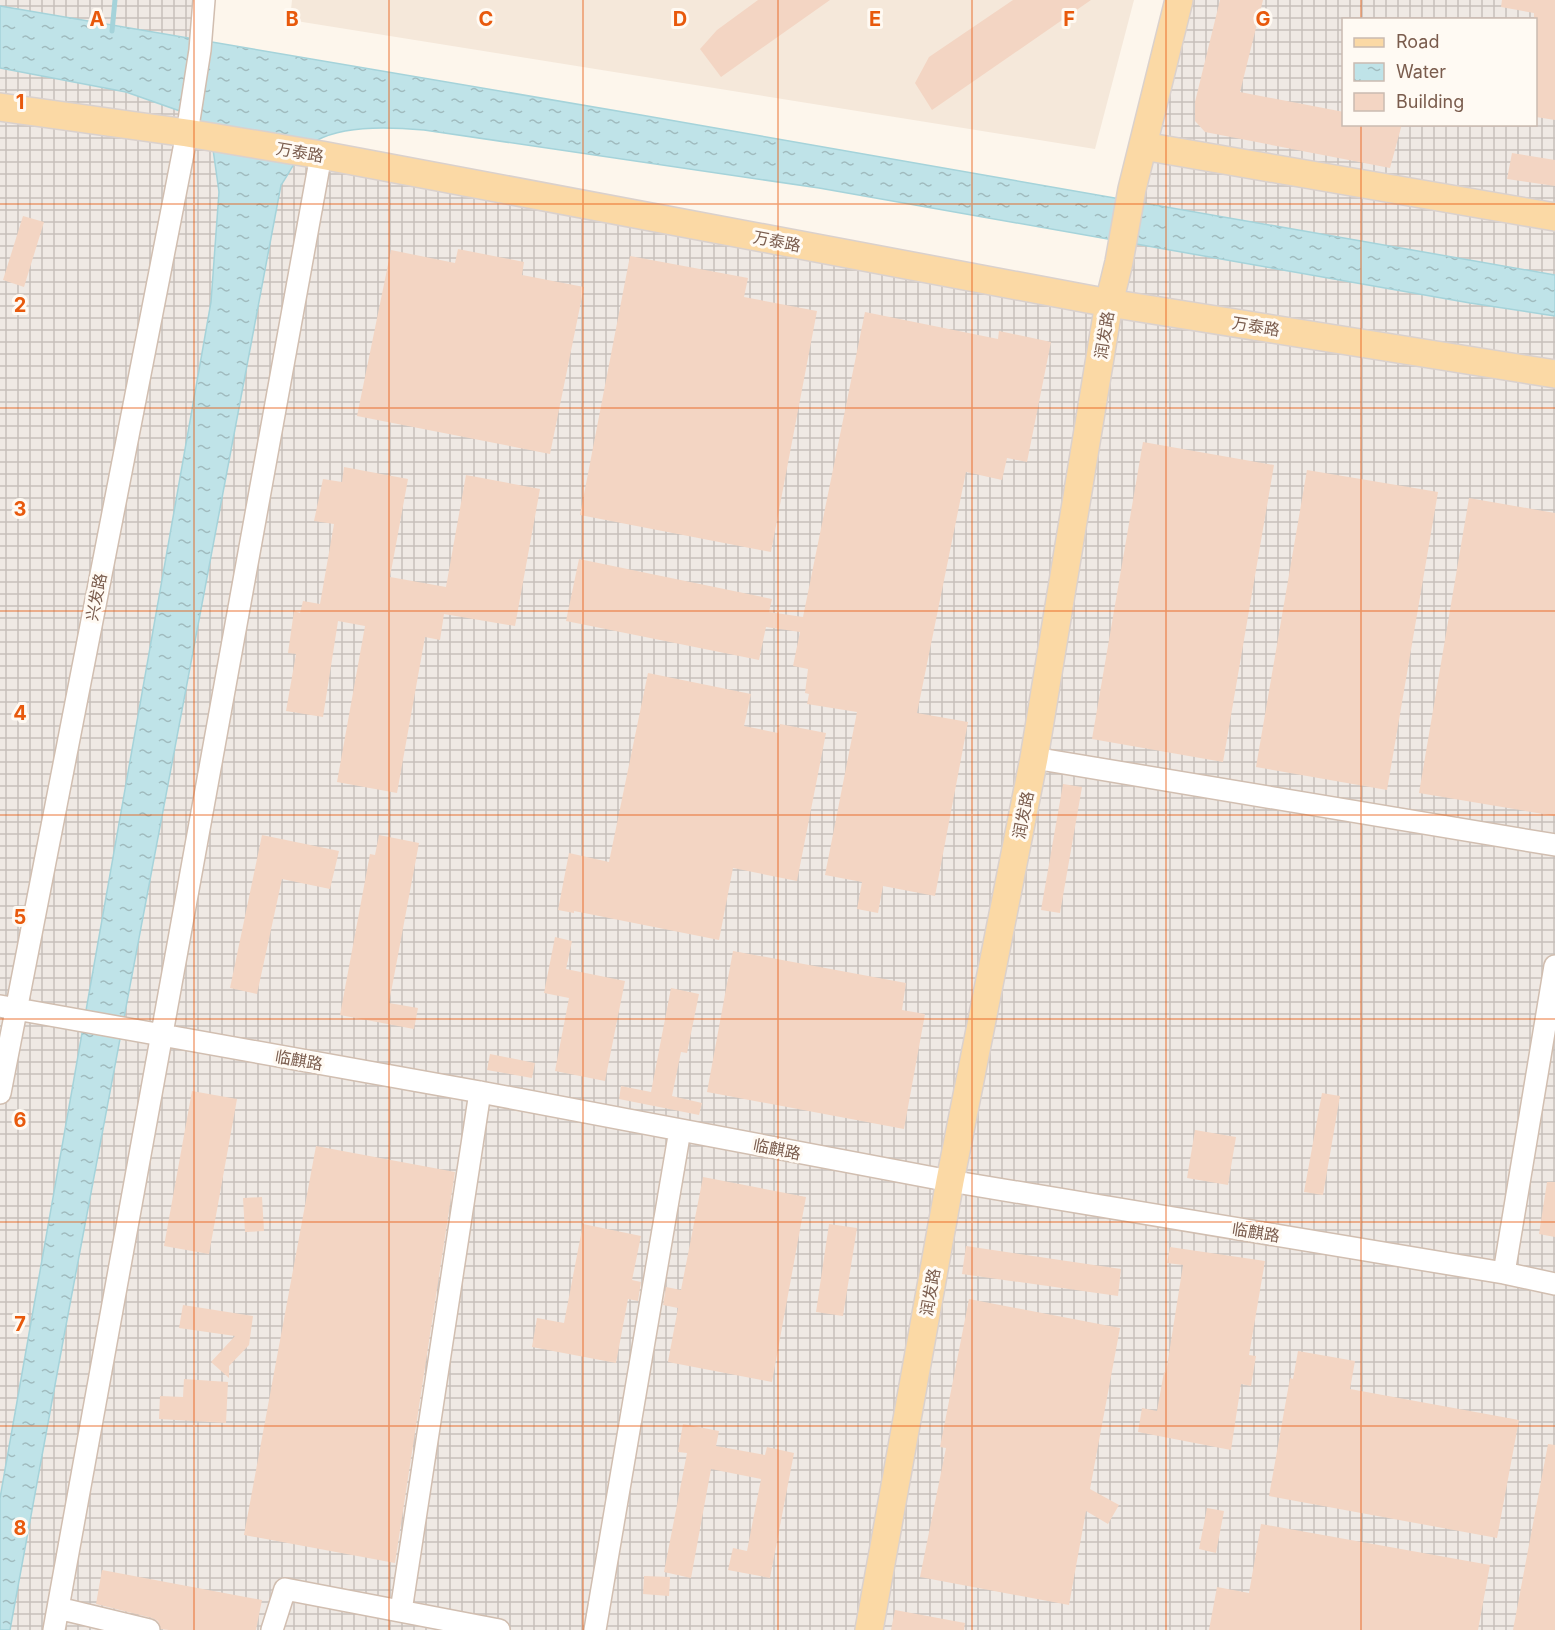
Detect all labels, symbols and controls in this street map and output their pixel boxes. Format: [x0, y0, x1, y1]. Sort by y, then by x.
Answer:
text: A [90, 7, 105, 31]
text: B [285, 7, 299, 31]
text: C [479, 7, 493, 31]
text: D [673, 7, 687, 31]
text: E [869, 7, 881, 31]
text: F [1063, 7, 1075, 31]
text: G [1255, 7, 1271, 31]
legend [1342, 18, 1537, 126]
text: Road [1396, 31, 1439, 52]
text: Water [1396, 61, 1446, 82]
text: 1 [16, 90, 24, 114]
text: Building [1396, 91, 1464, 112]
street label: 万泰路 [275, 138, 325, 166]
street label: 万泰路 [752, 227, 802, 255]
text: 2 [14, 293, 26, 317]
street label: 润发路 [1090, 310, 1118, 360]
street label: 万泰路 [1231, 312, 1281, 340]
text: 3 [14, 497, 26, 521]
street label: 兴发路 [82, 572, 110, 622]
text: 4 [13, 701, 27, 725]
street label: 润发路 [1009, 790, 1037, 840]
text: 5 [14, 905, 26, 929]
street label: 临麒路 [274, 1046, 324, 1074]
text: 6 [14, 1108, 27, 1132]
street label: 临麒路 [752, 1135, 802, 1163]
street label: 临麒路 [1231, 1218, 1281, 1246]
street label: 润发路 [916, 1267, 944, 1317]
text: 7 [14, 1312, 26, 1336]
text: 8 [13, 1516, 27, 1540]

